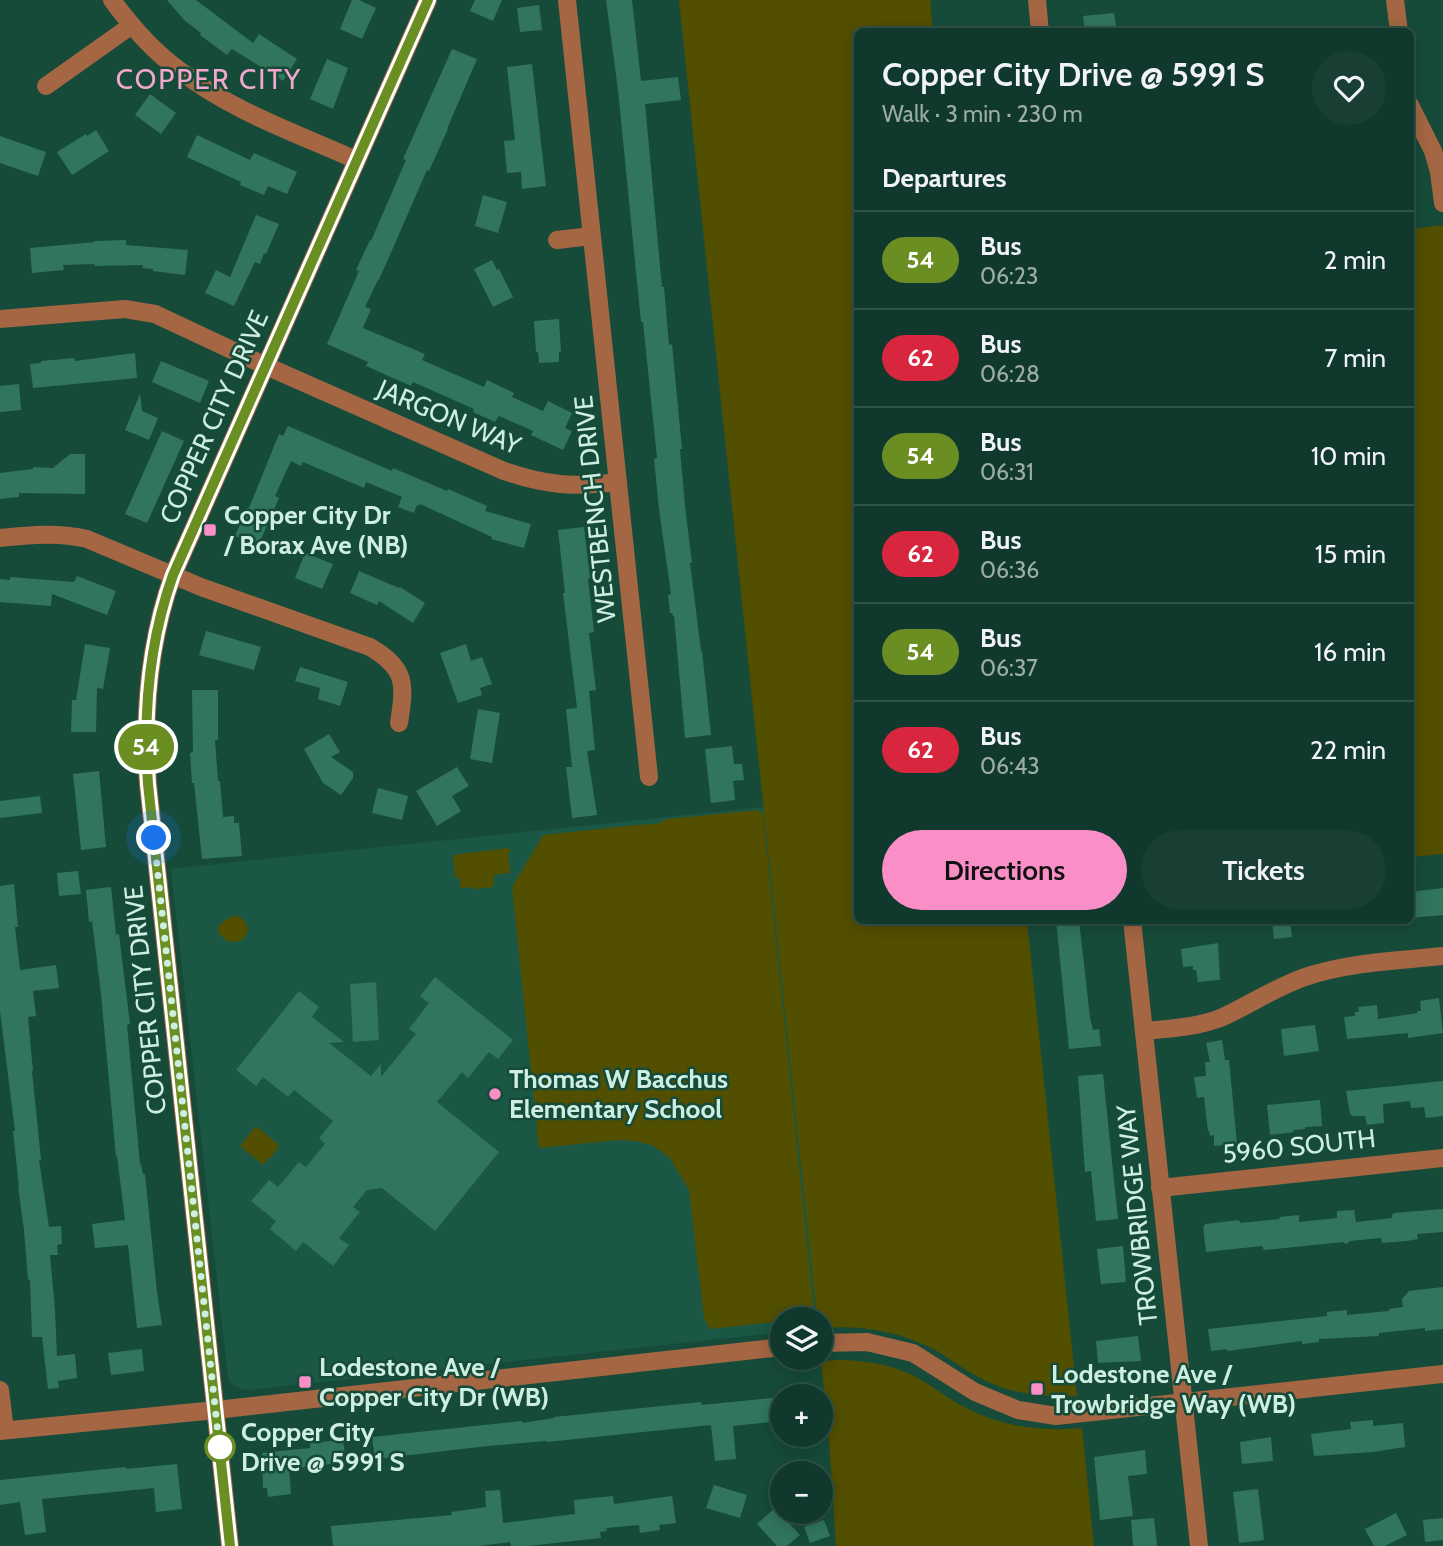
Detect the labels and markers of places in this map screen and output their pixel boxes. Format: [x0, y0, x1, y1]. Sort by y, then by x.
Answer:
place label: Copper City Dr / Borax Ave (NB) [223, 499, 408, 561]
marker: Copper City Dr / Borax Ave (NB) [202, 522, 218, 538]
place label: Thomas W Bacchus Elementary School [509, 1063, 728, 1125]
marker: Thomas W Bacchus Elementary School [487, 1086, 503, 1102]
place label: Lodestone Ave / Copper City Dr (WB) [319, 1351, 549, 1413]
place label: Lodestone Ave / Trowbridge Way (WB) [1051, 1358, 1296, 1420]
marker: Lodestone Ave / Copper City Dr (WB) [297, 1374, 313, 1390]
marker: Lodestone Ave / Trowbridge Way (WB) [1029, 1381, 1045, 1397]
place label: Copper City Drive @ 5991 S [241, 1416, 405, 1478]
marker: Copper City Drive @ 5991 S [205, 1432, 235, 1462]

